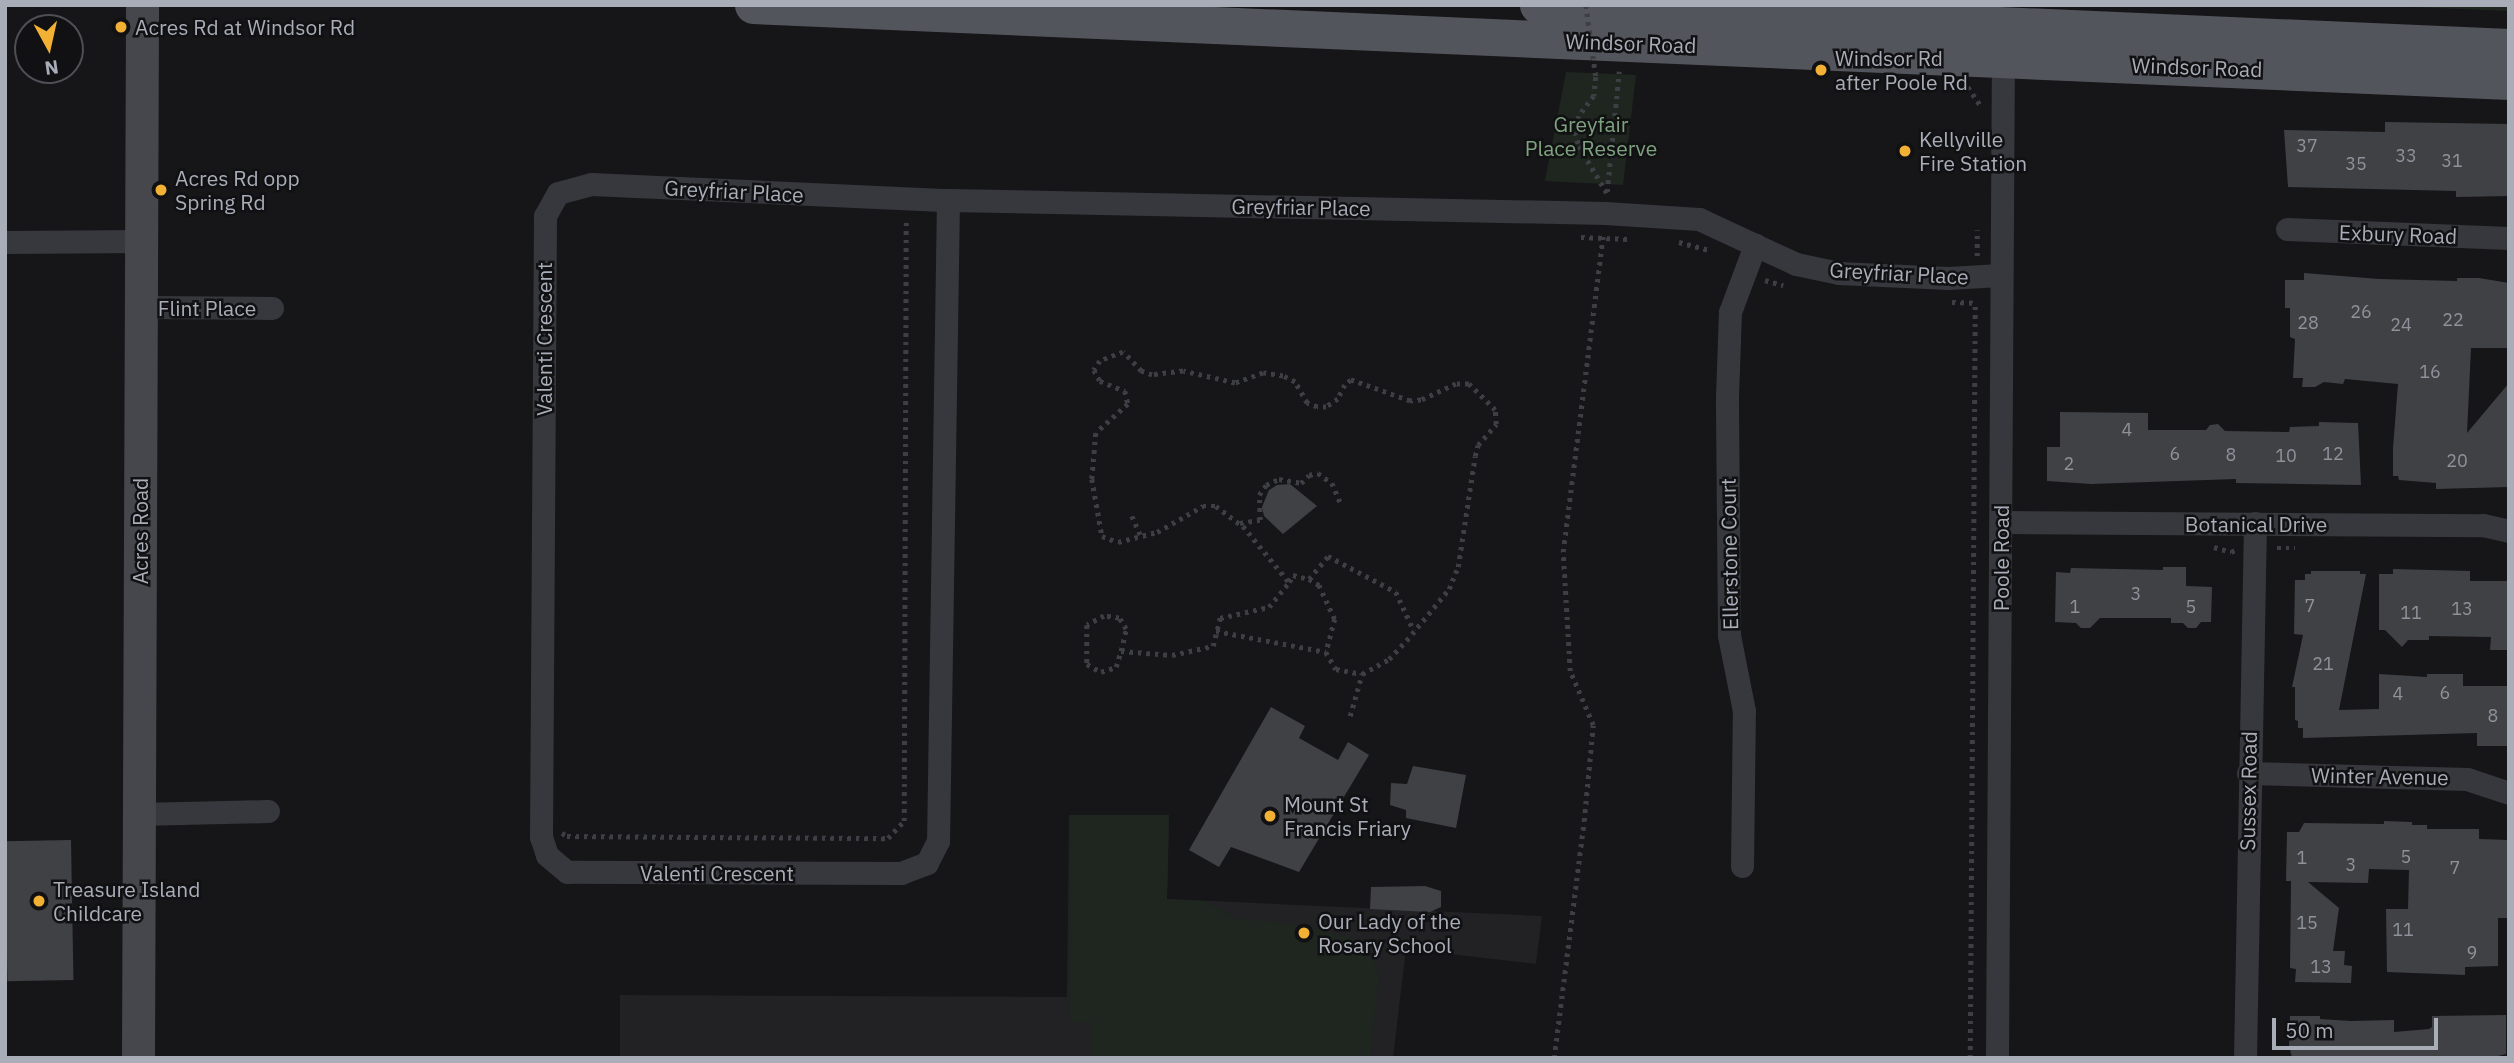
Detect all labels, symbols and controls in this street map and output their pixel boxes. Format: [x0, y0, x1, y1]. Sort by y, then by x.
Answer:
north arrow [14, 14, 84, 84]
place label: Acres Rd at Windsor Rd [135, 14, 355, 40]
marker: Acres Rd at Windsor Rd [113, 19, 129, 35]
street label: Windsor Road [1565, 28, 1697, 58]
place label: Windsor Rd after Poole Rd [1835, 45, 1968, 95]
street label: Windsor Road [2131, 52, 2263, 82]
text: N [43, 55, 60, 81]
marker: Windsor Rd after Poole Rd [1813, 62, 1829, 78]
park label: Greyfair Place Reserve [1525, 111, 1657, 161]
place label: Kellyville Fire Station [1919, 126, 2027, 176]
house number: 37 [2296, 135, 2318, 157]
marker: Kellyville Fire Station [1897, 143, 1913, 159]
house number: 33 [2395, 145, 2417, 167]
house number: 31 [2441, 150, 2463, 172]
house number: 35 [2345, 153, 2367, 175]
place label: Acres Rd opp Spring Rd [175, 165, 300, 215]
street label: Greyfriar Place [664, 175, 804, 207]
marker: Acres Rd opp Spring Rd [153, 182, 169, 198]
street label: Greyfriar Place [1231, 193, 1371, 221]
street label: Exbury Road [2338, 219, 2458, 249]
street label: Greyfriar Place [1829, 257, 1969, 289]
street label: Valenti Crescent [531, 262, 557, 416]
street label: Flint Place [158, 295, 256, 321]
house number: 26 [2350, 301, 2372, 323]
house number: 22 [2442, 309, 2464, 331]
house number: 28 [2297, 312, 2319, 334]
house number: 24 [2390, 314, 2412, 336]
house number: 16 [2419, 361, 2441, 383]
house number: 4 [2122, 419, 2132, 441]
house number: 6 [2170, 443, 2180, 465]
house number: 12 [2322, 443, 2344, 465]
house number: 8 [2226, 444, 2236, 466]
house number: 10 [2275, 445, 2297, 467]
house number: 20 [2446, 450, 2468, 472]
house number: 2 [2064, 453, 2074, 475]
street label: Acres Road [127, 478, 153, 584]
street label: Ellerstone Court [1715, 478, 1743, 630]
street label: Poole Road [1988, 505, 2014, 611]
street label: Botanical Drive [2185, 511, 2327, 537]
house number: 3 [2131, 583, 2141, 605]
house number: 7 [2305, 595, 2315, 617]
house number: 1 [2070, 596, 2080, 618]
house number: 5 [2186, 596, 2196, 618]
house number: 13 [2451, 598, 2473, 620]
house number: 11 [2400, 602, 2422, 624]
house number: 21 [2312, 653, 2334, 675]
house number: 6 [2440, 682, 2450, 704]
house number: 4 [2393, 683, 2403, 705]
house number: 8 [2488, 705, 2498, 727]
street label: Sussex Road [2234, 731, 2262, 851]
street label: Winter Avenue [2311, 762, 2449, 790]
place label: Mount St Francis Friary [1284, 791, 1411, 841]
marker: Mount St Francis Friary [1262, 808, 1278, 824]
house number: 5 [2401, 846, 2411, 868]
house number: 1 [2297, 847, 2307, 869]
house number: 3 [2346, 854, 2356, 876]
house number: 7 [2450, 857, 2460, 879]
street label: Valenti Crescent [640, 860, 794, 886]
place label: Treasure Island Childcare [53, 876, 200, 926]
marker: Treasure Island Childcare [31, 893, 47, 909]
place label: Our Lady of the Rosary School [1318, 908, 1461, 958]
house number: 15 [2296, 912, 2318, 934]
house number: 11 [2392, 919, 2414, 941]
marker: Our Lady of the Rosary School [1296, 925, 1312, 941]
house number: 9 [2467, 942, 2477, 964]
house number: 13 [2310, 956, 2332, 978]
scale bar [2276, 1004, 2442, 1048]
text: 50 m [2285, 1016, 2334, 1044]

